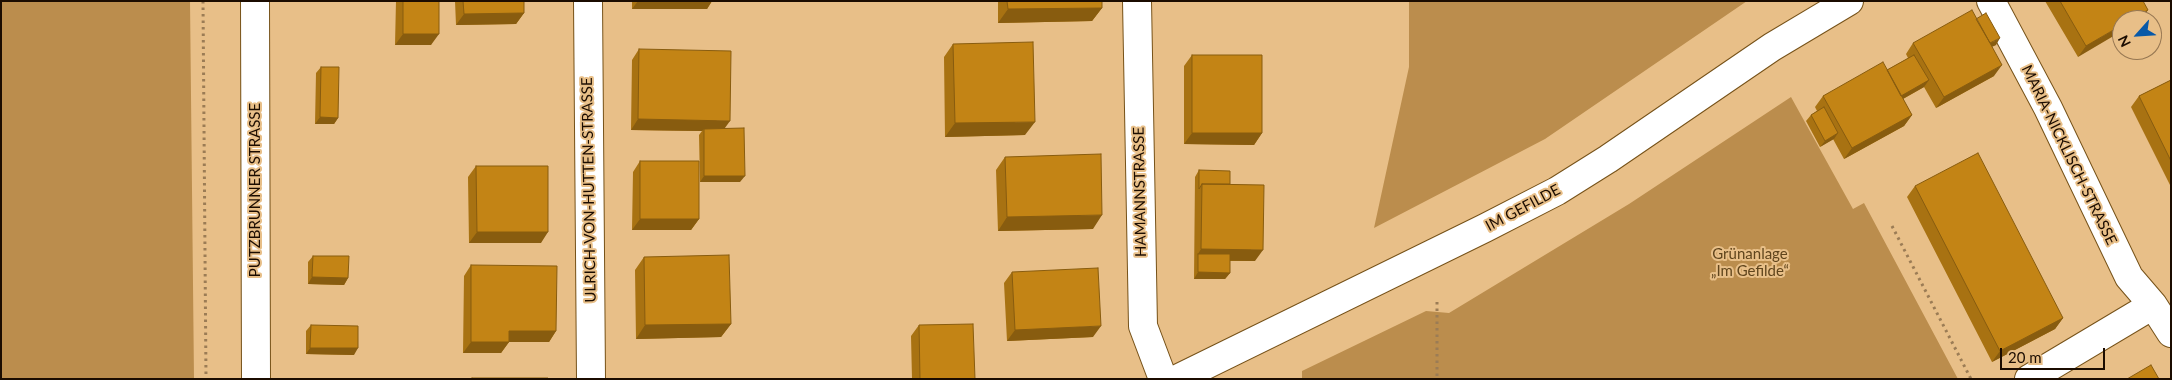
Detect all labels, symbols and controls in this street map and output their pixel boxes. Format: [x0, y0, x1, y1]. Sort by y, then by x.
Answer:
north arrow [2112, 10, 2162, 60]
text: N [2114, 33, 2134, 50]
street label: MARIA-NICKLISCH-STRASSE [2018, 62, 2120, 248]
street label: ULRICH-VON-HUTTEN-STRASSE [578, 77, 600, 303]
street label: PUTZBRUNNER STRASSE [246, 103, 264, 277]
street label: HAMANNSTRASSE [1130, 127, 1150, 257]
street label: IM GEFILDE [1483, 181, 1563, 235]
park label: Grünanlage „Im Gefilde“ [1711, 245, 1789, 280]
scale bar [2002, 338, 2107, 370]
text: 20 m [2008, 348, 2042, 366]

